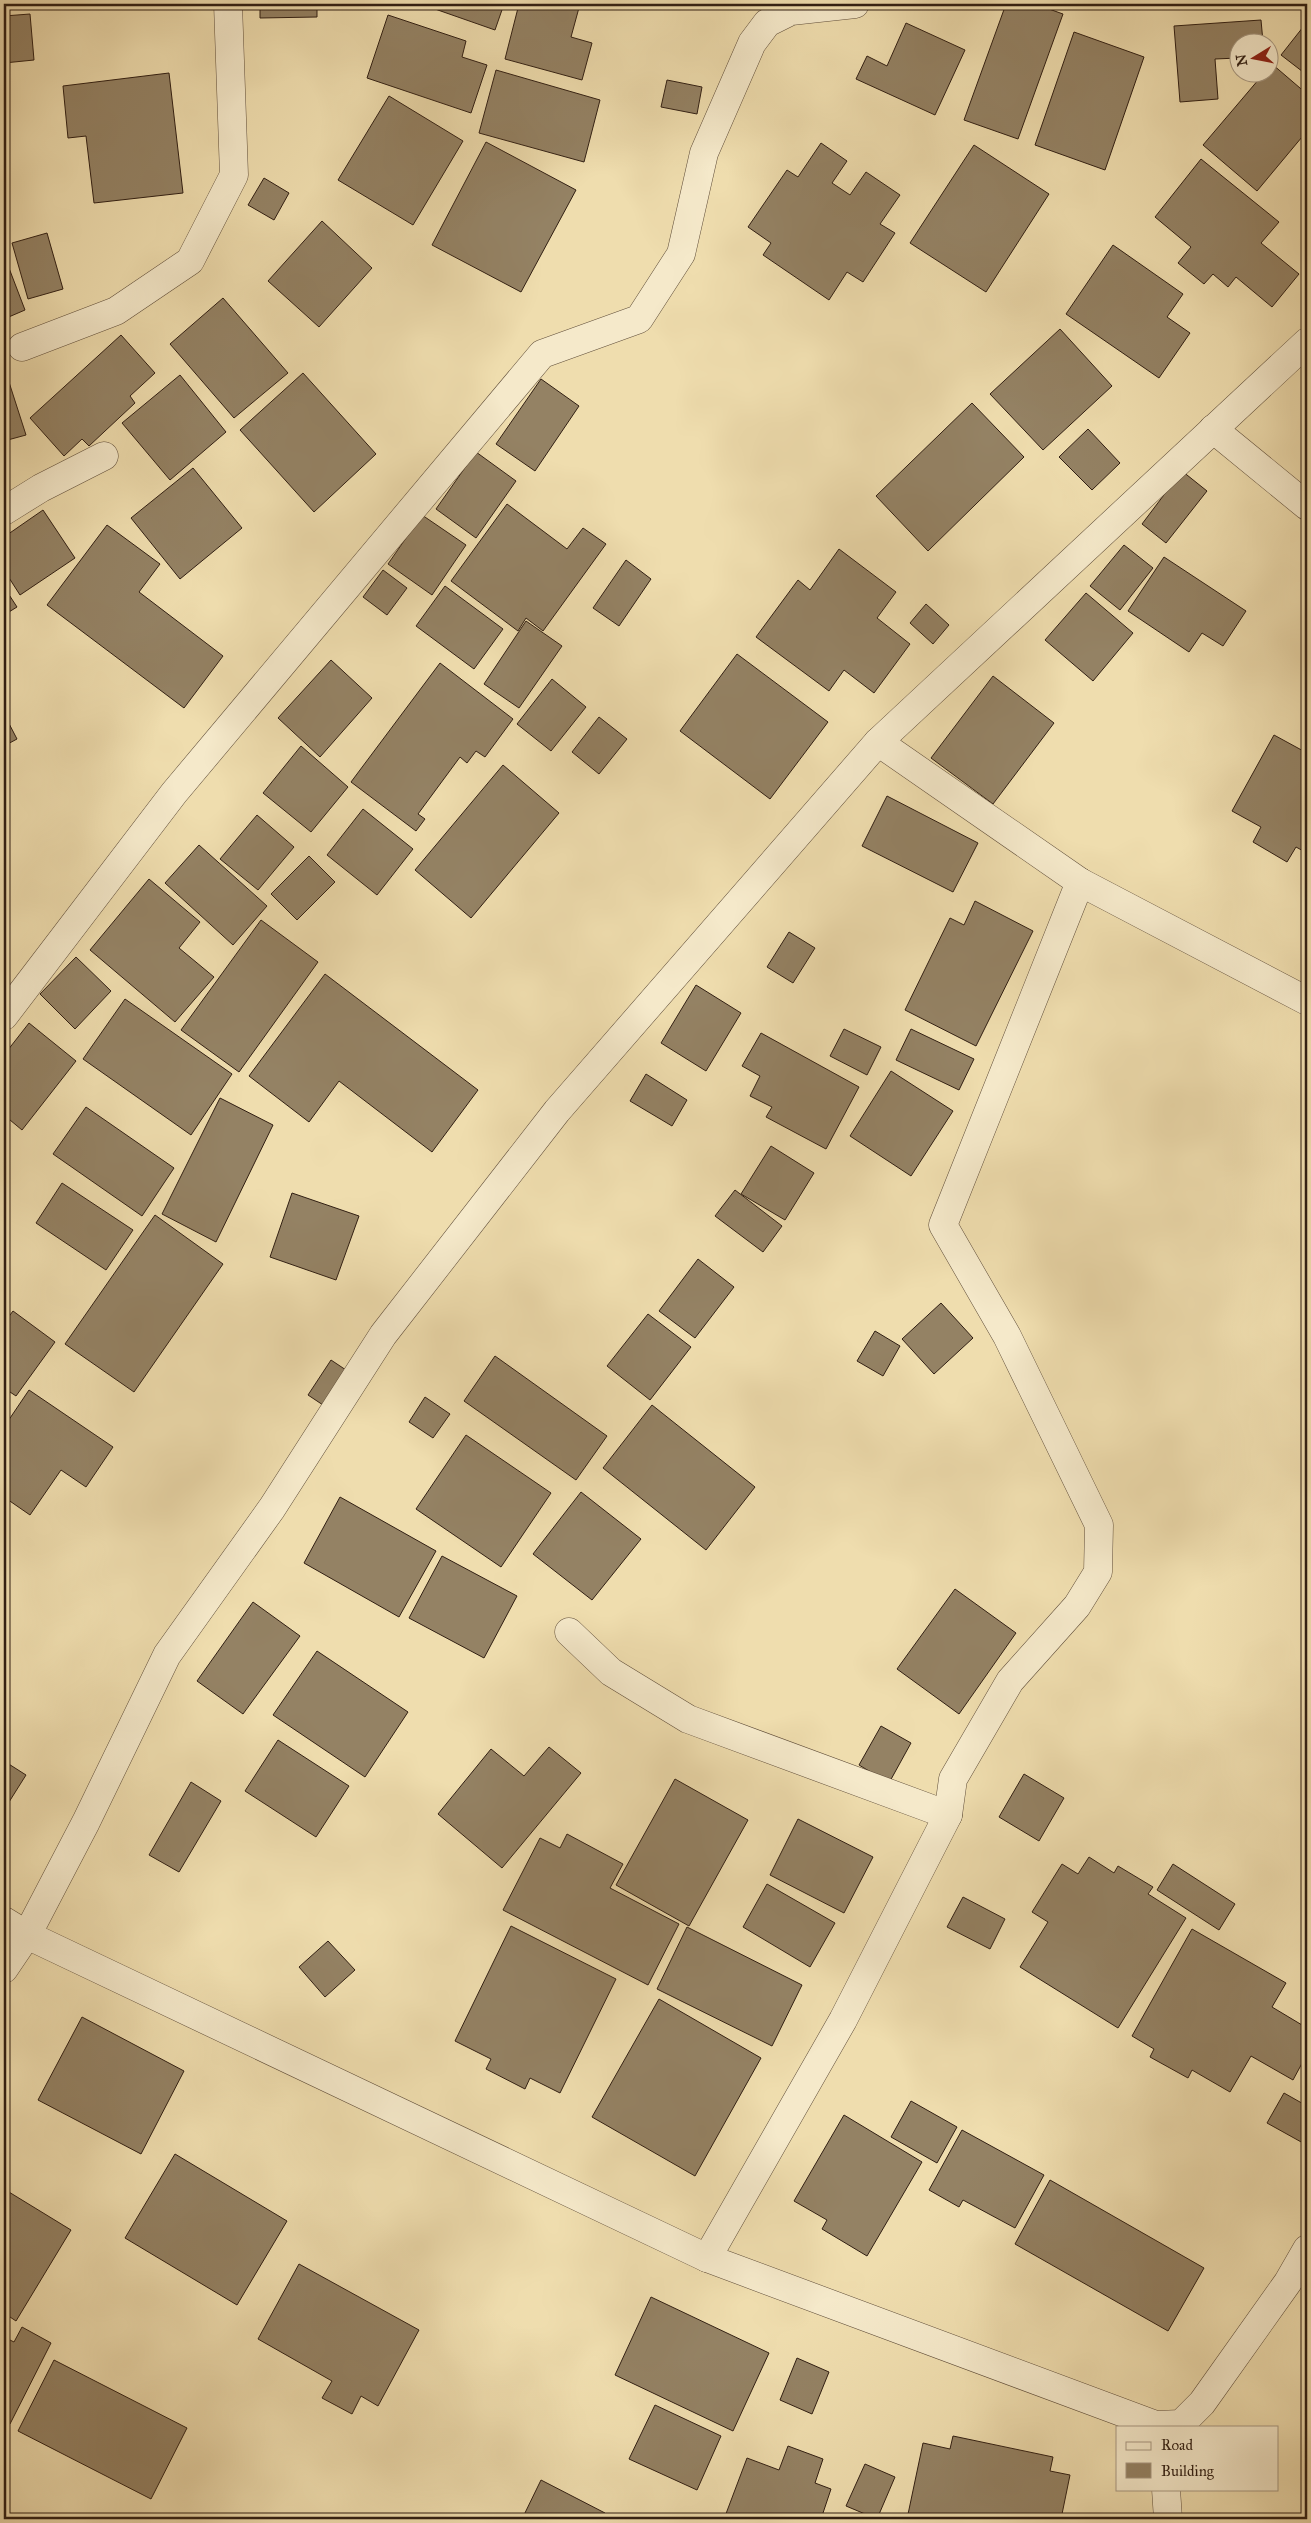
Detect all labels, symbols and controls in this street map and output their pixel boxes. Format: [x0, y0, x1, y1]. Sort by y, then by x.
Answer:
north arrow [1228, 32, 1278, 82]
text: N [1232, 53, 1251, 67]
legend [1116, 2426, 1278, 2490]
text: Road [1161, 2436, 1193, 2454]
text: Building [1161, 2462, 1215, 2480]

